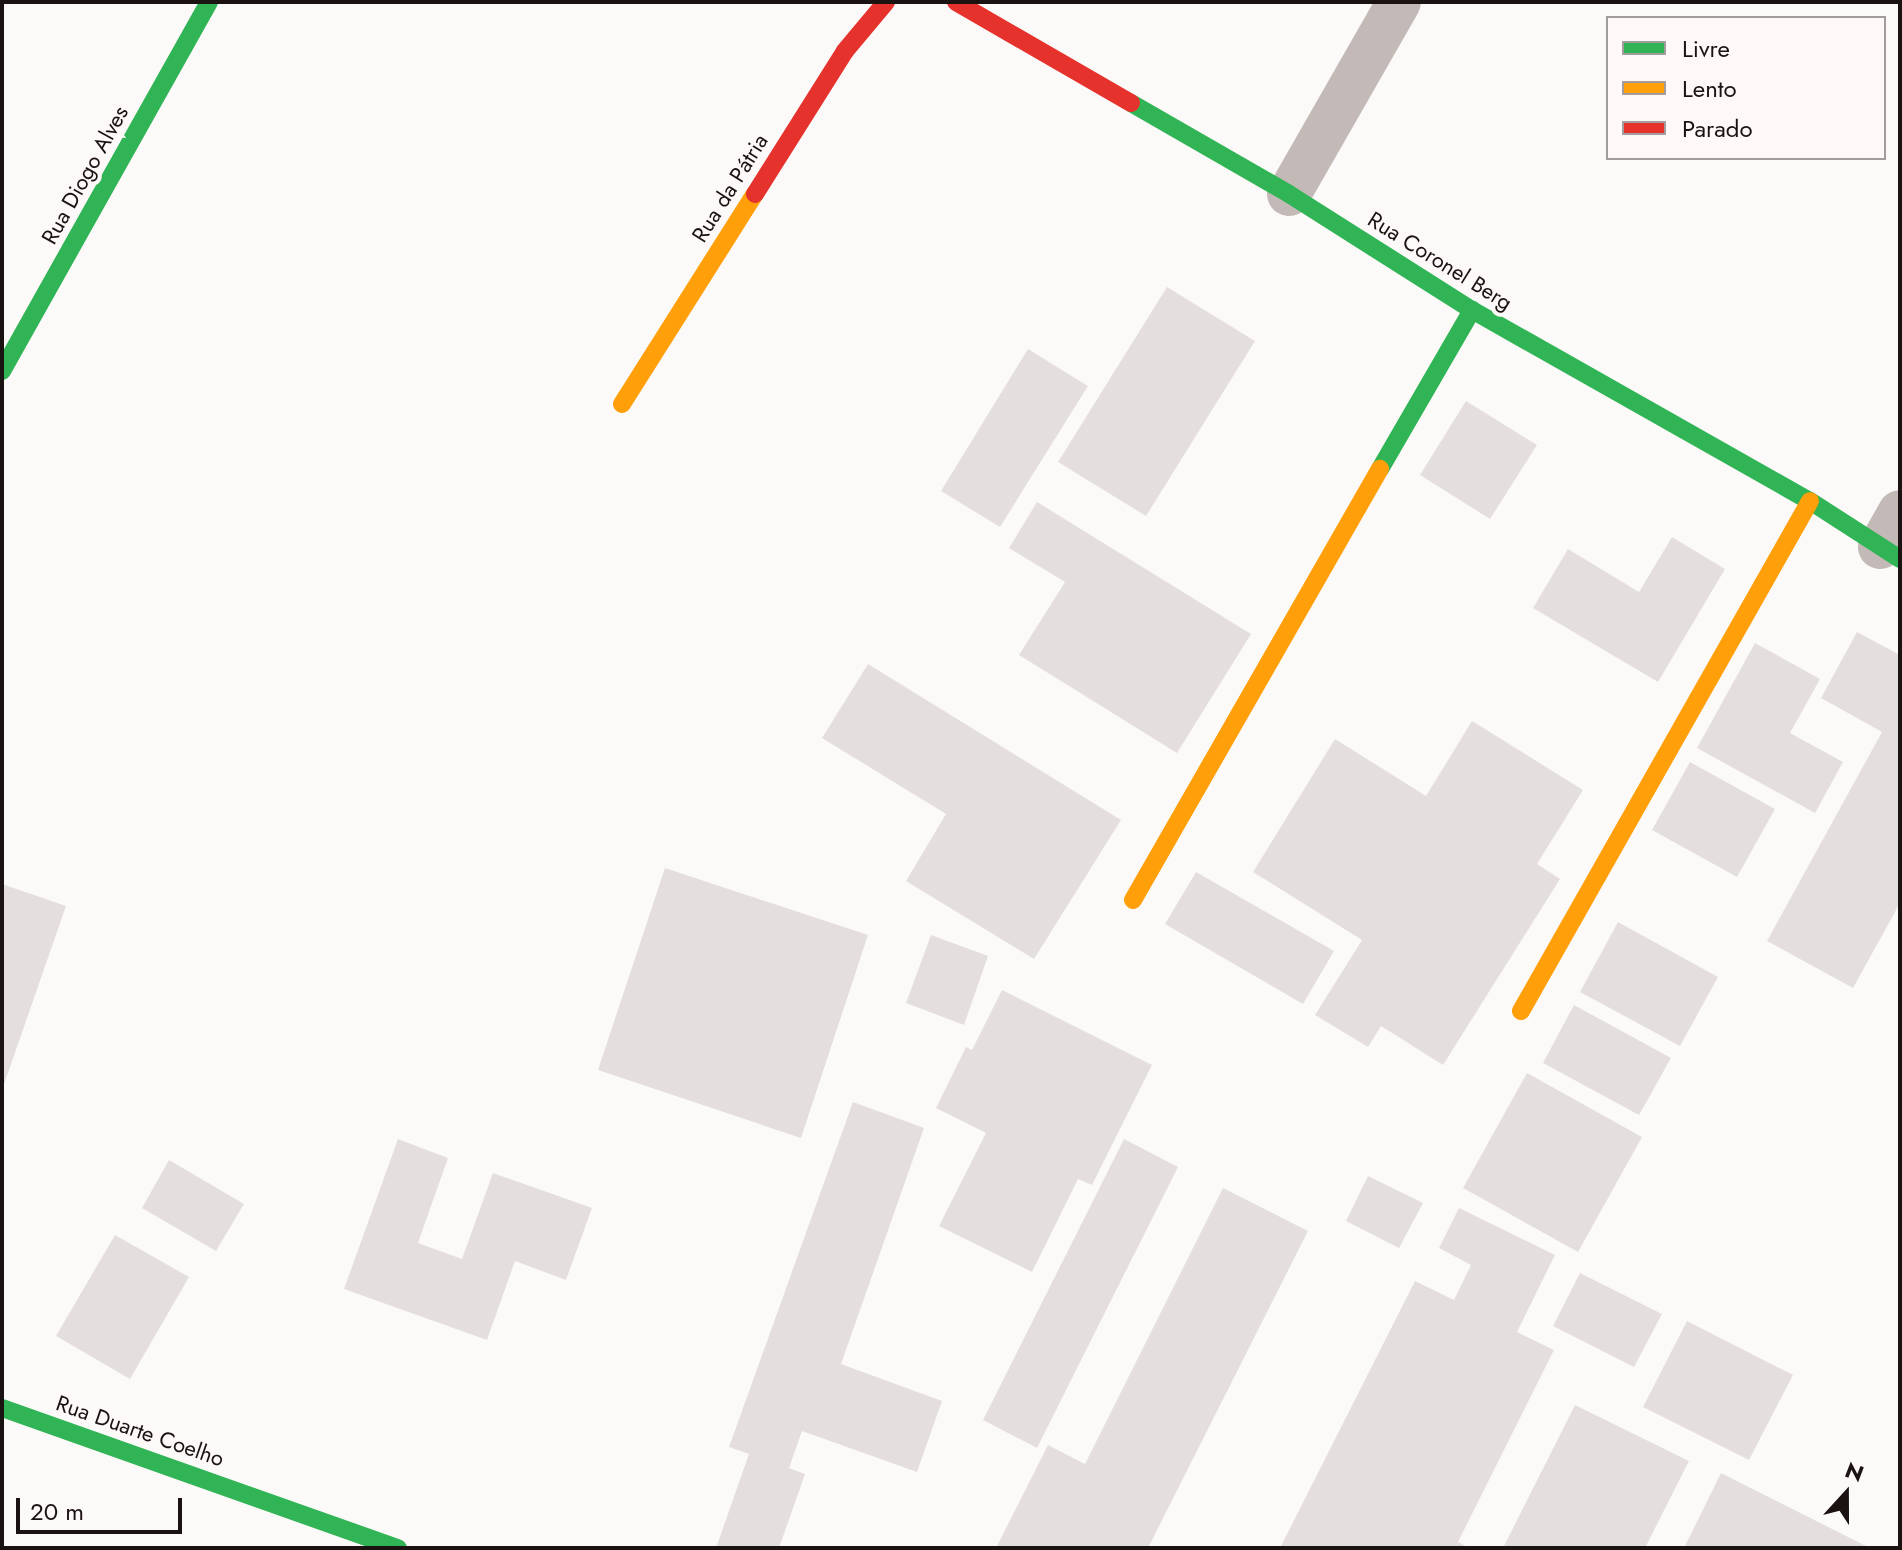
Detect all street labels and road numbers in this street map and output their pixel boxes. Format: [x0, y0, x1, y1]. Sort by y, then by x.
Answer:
street label: Rua Diogo Alves [36, 101, 134, 249]
street label: Rua da Pátria [686, 129, 774, 247]
street label: Rua Coronel Berg [1363, 206, 1517, 316]
street label: Rua Duarte Coelho [53, 1390, 227, 1472]

